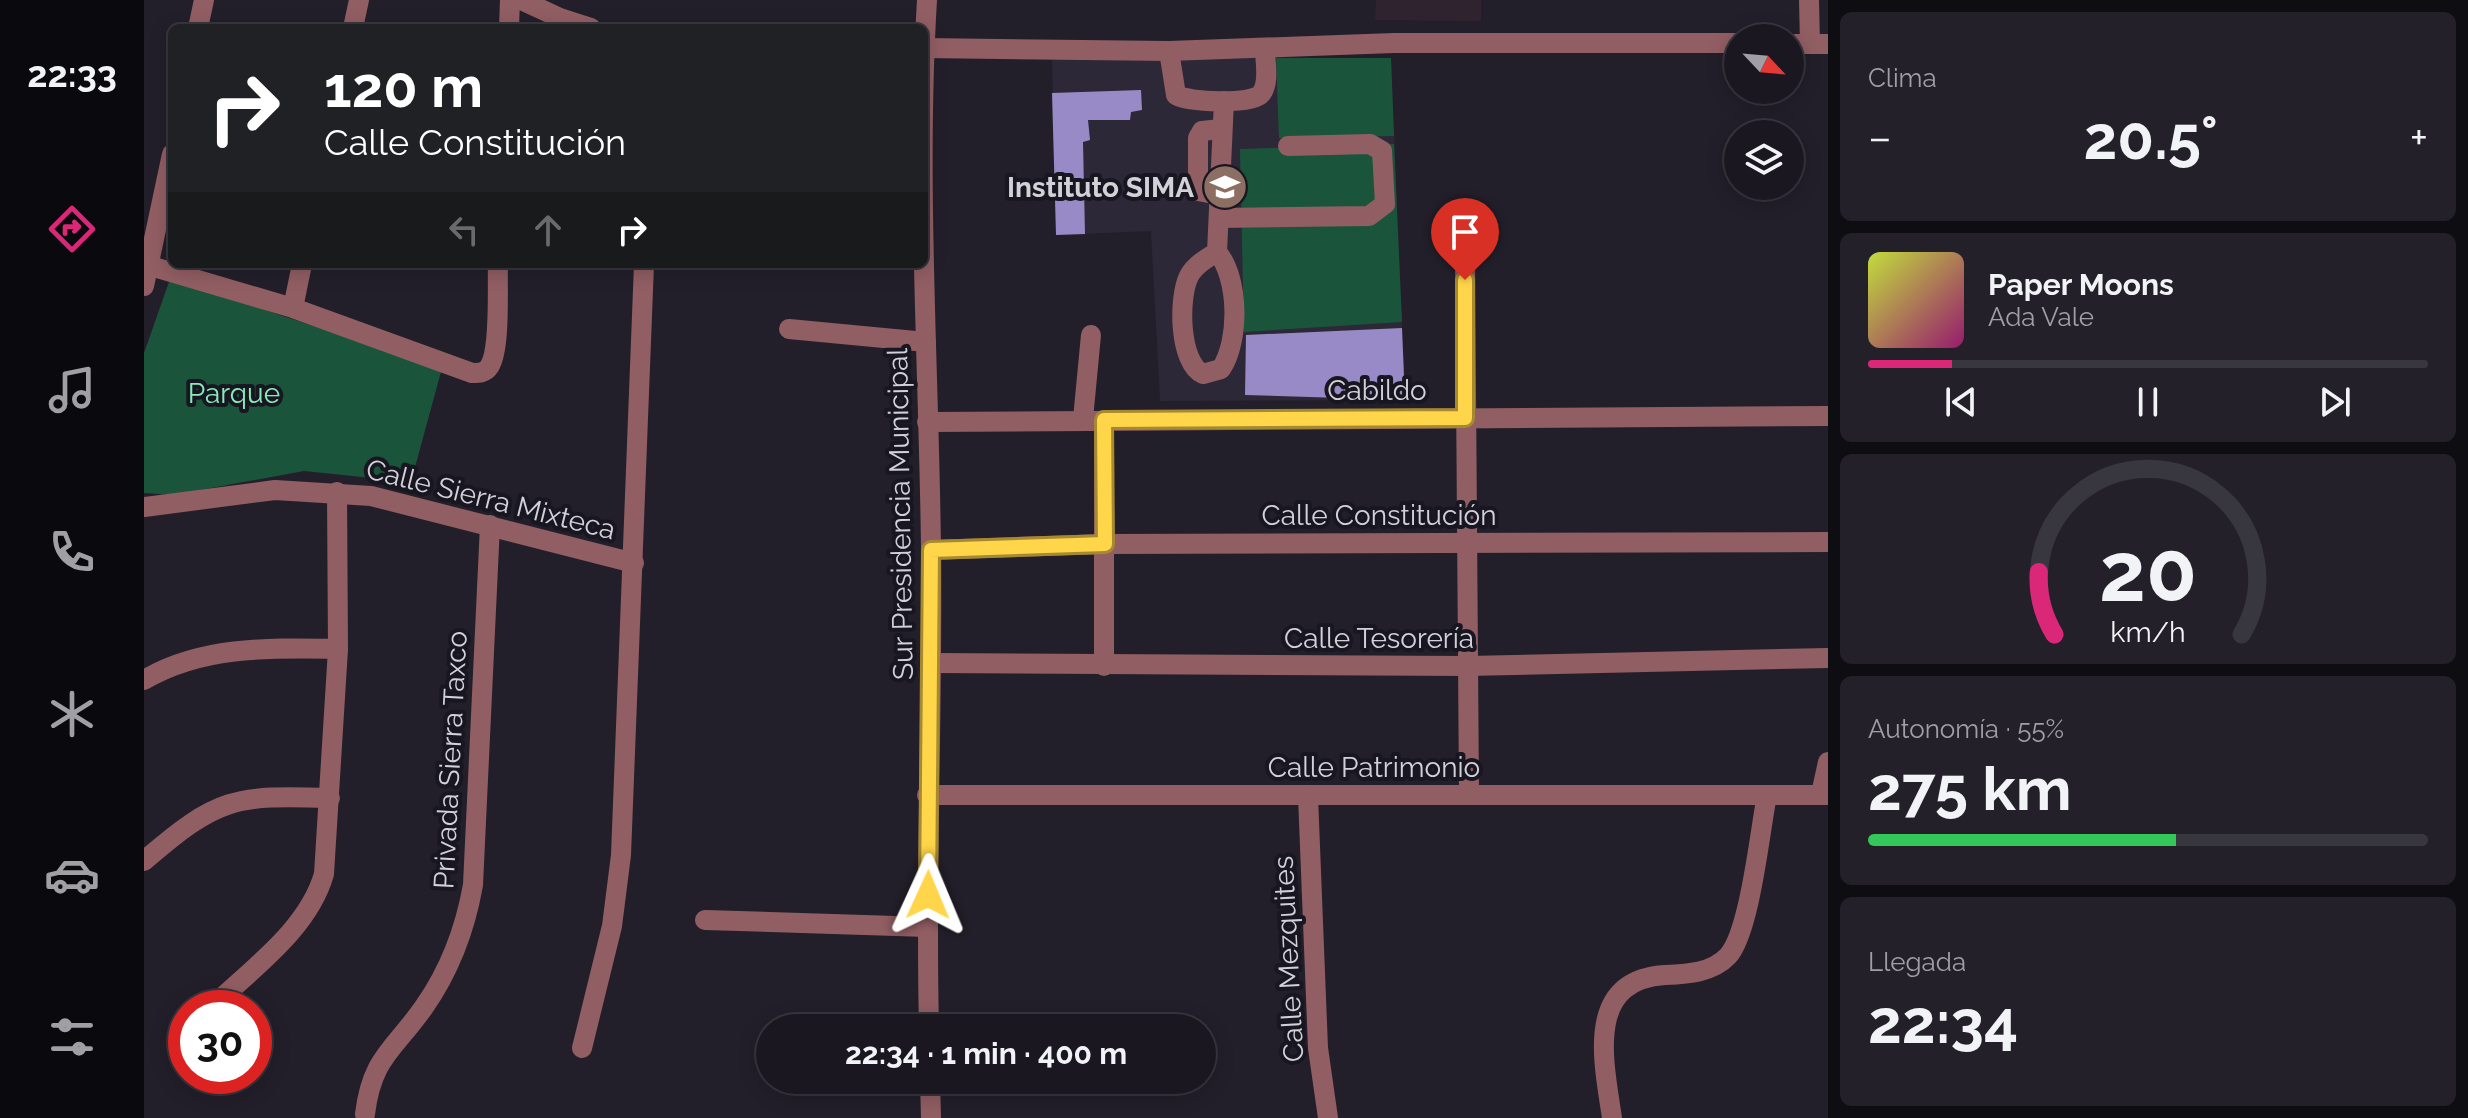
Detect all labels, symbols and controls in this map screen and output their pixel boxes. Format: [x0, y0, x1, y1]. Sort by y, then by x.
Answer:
north arrow [1724, 24, 1804, 104]
map controls [1724, 24, 1804, 200]
text: 22:33 [27, 53, 117, 95]
text: 120 m [324, 54, 483, 120]
icon: right [192, 56, 296, 160]
text: Clima [1868, 63, 1937, 93]
text: 20.5° [2083, 103, 2218, 173]
text: − [1868, 112, 1892, 163]
text: + [2410, 112, 2428, 163]
button: layers [1724, 120, 1804, 200]
text: Calle Constitución [324, 121, 626, 163]
school or university icon: Instituto SIMA [1201, 163, 1249, 211]
place label: Instituto SIMA [1007, 171, 1194, 204]
pin [1431, 198, 1499, 280]
icon: directions [44, 201, 100, 257]
icon: left [442, 208, 486, 252]
icon: ahead [526, 208, 570, 252]
icon: right [610, 208, 654, 252]
icon: arrive [1443, 210, 1487, 254]
text: Paper Moons [1988, 267, 2174, 302]
text: Ada Vale [1988, 302, 2094, 332]
street label: Sur Presidencia Municipal [881, 347, 920, 680]
icon: music [44, 362, 100, 418]
street label: Cabildo [1327, 374, 1427, 407]
park label: Parque [188, 377, 280, 410]
icon: previous [1939, 380, 1983, 424]
icon: pause [2126, 380, 2170, 424]
icon: next [2313, 380, 2357, 424]
street label: Calle Sierra Mixteca [363, 453, 619, 546]
street label: Calle Constitución [1262, 499, 1496, 532]
text: 20 [2099, 523, 2197, 620]
icon: phone [44, 524, 100, 580]
text: km/h [2110, 615, 2186, 649]
street label: Calle Tesorería [1284, 622, 1474, 655]
street label: Privada Sierra Taxco [427, 630, 474, 890]
icon: climate [44, 686, 100, 742]
text: Autonomía · 55% [1868, 714, 2064, 744]
street label: Calle Patrimonio [1268, 751, 1480, 784]
text: 275 km [1868, 754, 2072, 824]
icon: car [44, 847, 100, 903]
position arrow [886, 853, 970, 937]
street label: Calle Mezquites [1267, 855, 1310, 1063]
text: Llegada [1868, 947, 1966, 977]
text: 22:34 [1868, 987, 2018, 1057]
speed limit sign: 30 [168, 990, 272, 1094]
icon: filters [44, 1009, 100, 1065]
text: 22:34 · 1 min · 400 m [845, 1036, 1127, 1071]

